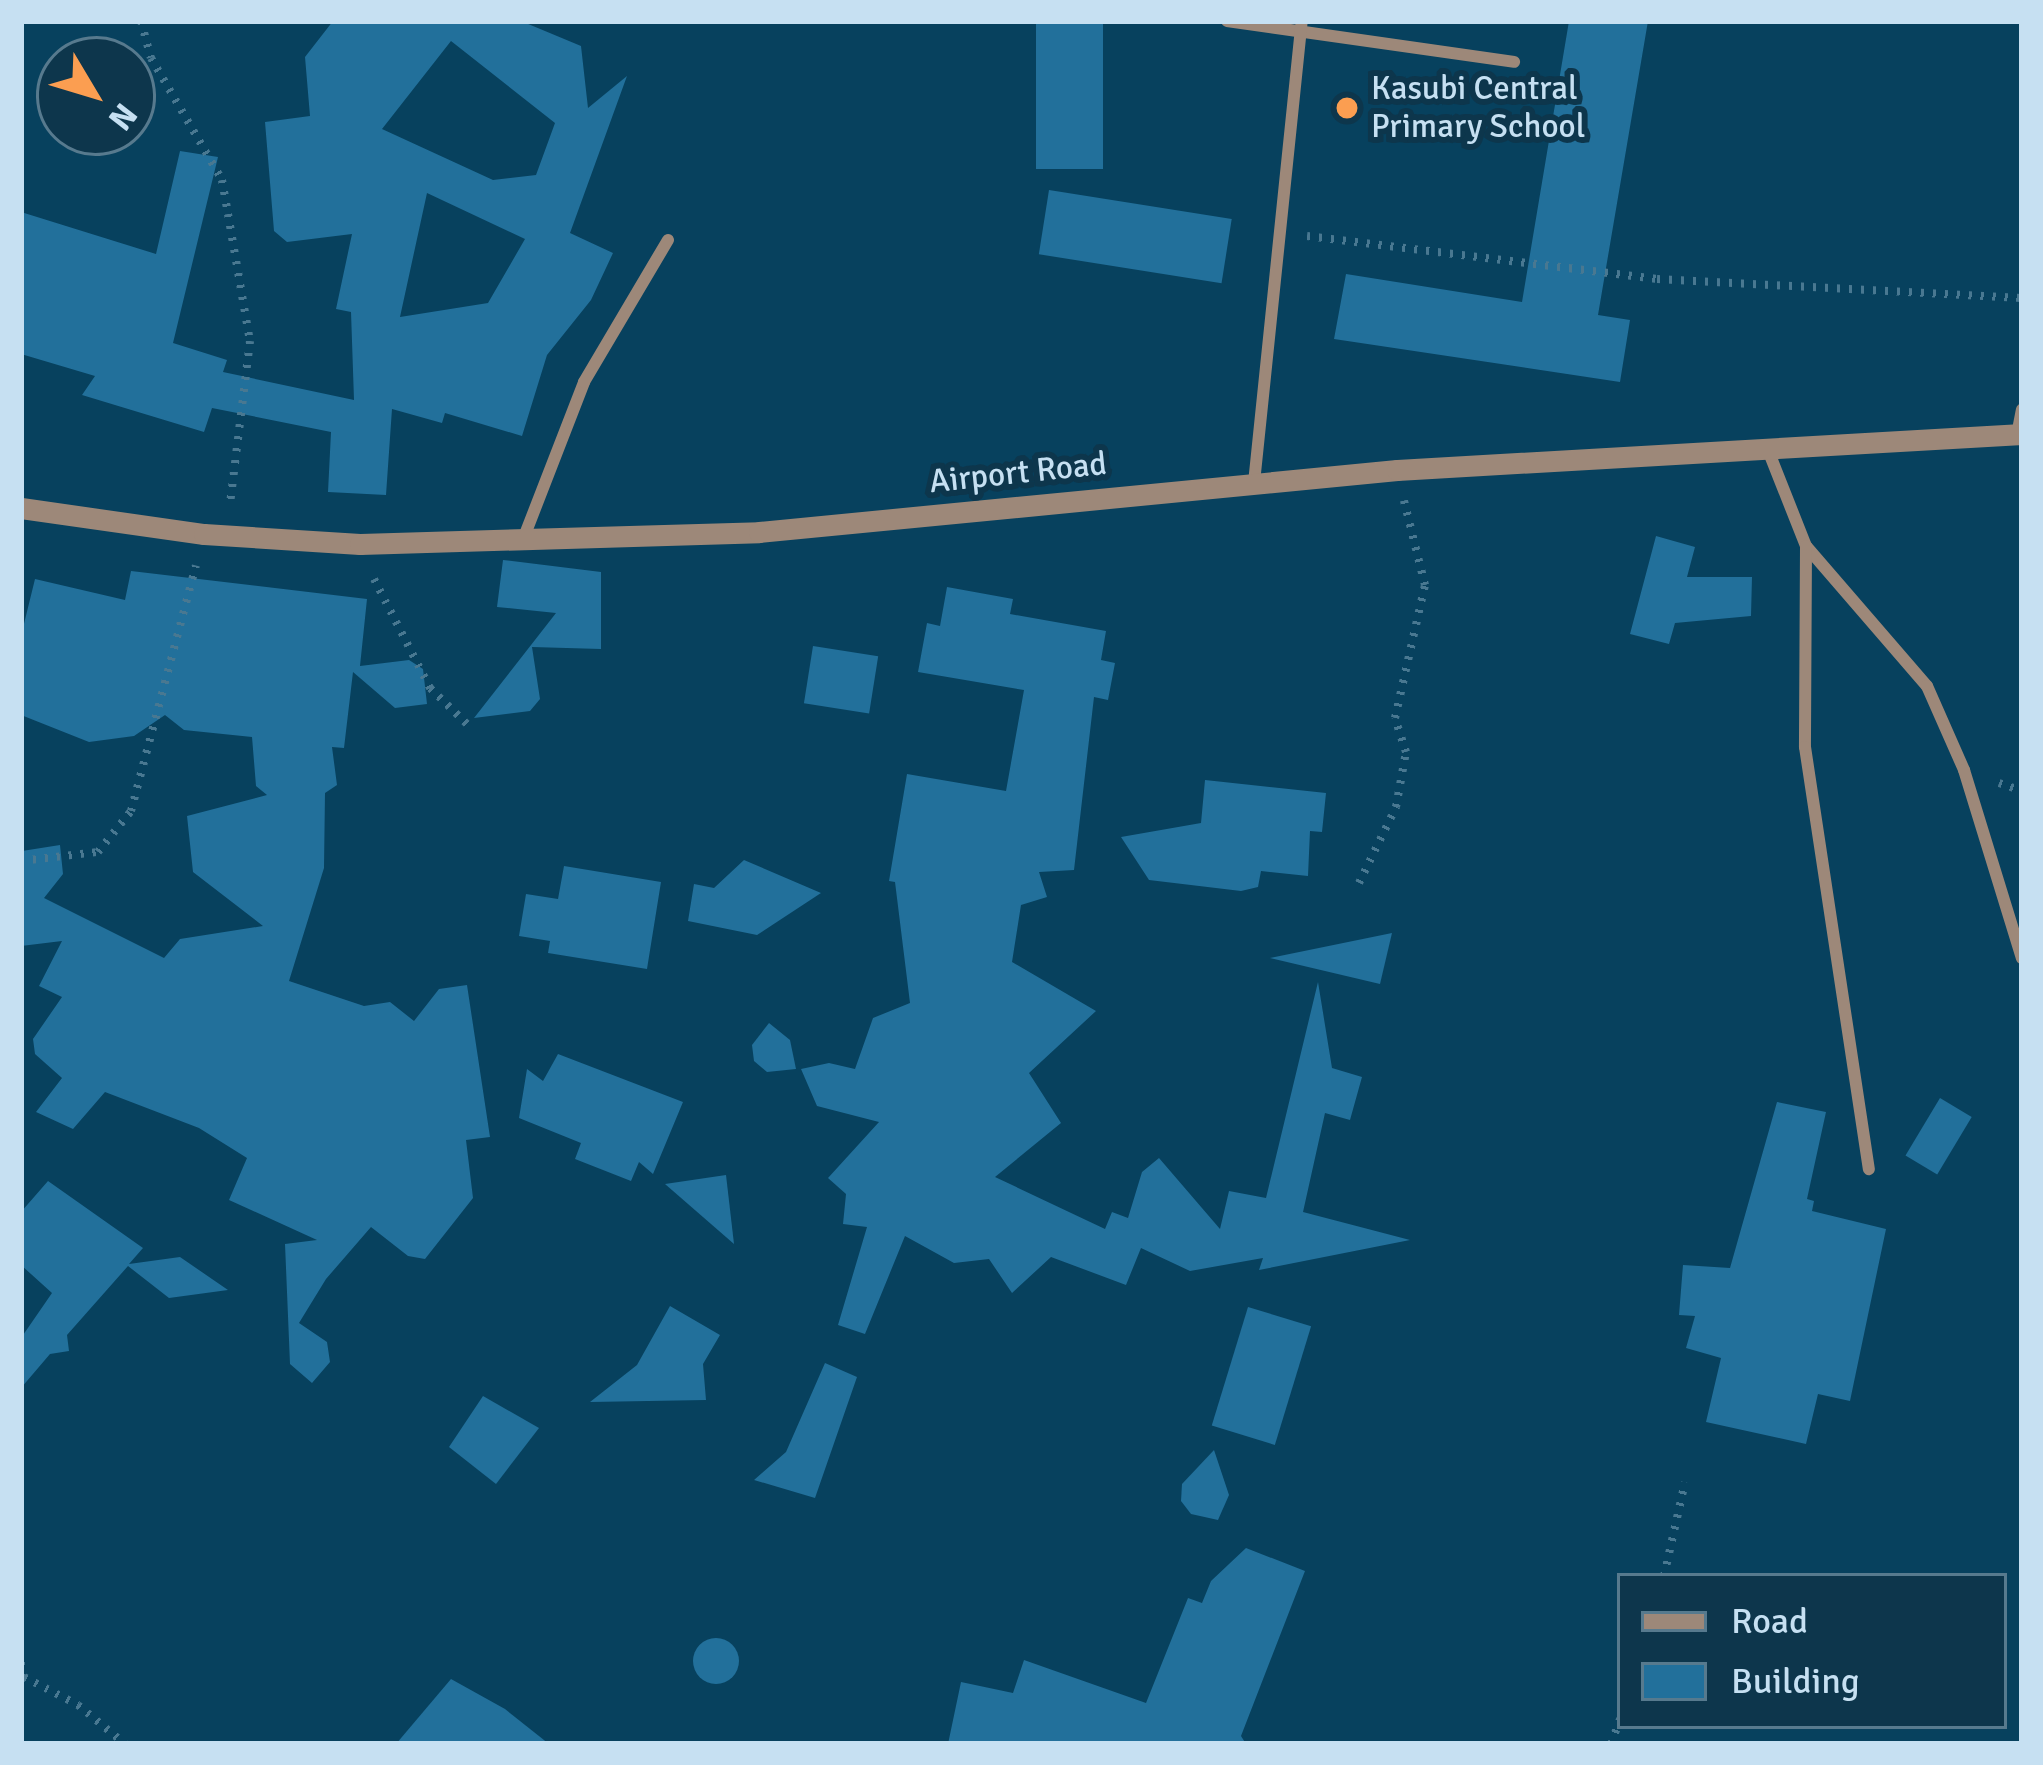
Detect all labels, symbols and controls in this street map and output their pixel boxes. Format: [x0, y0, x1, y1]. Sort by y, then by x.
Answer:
north arrow [36, 36, 156, 156]
place label: Kasubi Central Primary School [1371, 69, 1585, 147]
text: N [99, 95, 146, 138]
marker: Kasubi Central Primary School [1334, 95, 1360, 121]
street label: Airport Road [927, 444, 1109, 502]
legend [1617, 1573, 2007, 1729]
text: Road [1731, 1599, 1808, 1644]
text: Building [1731, 1659, 1860, 1704]

